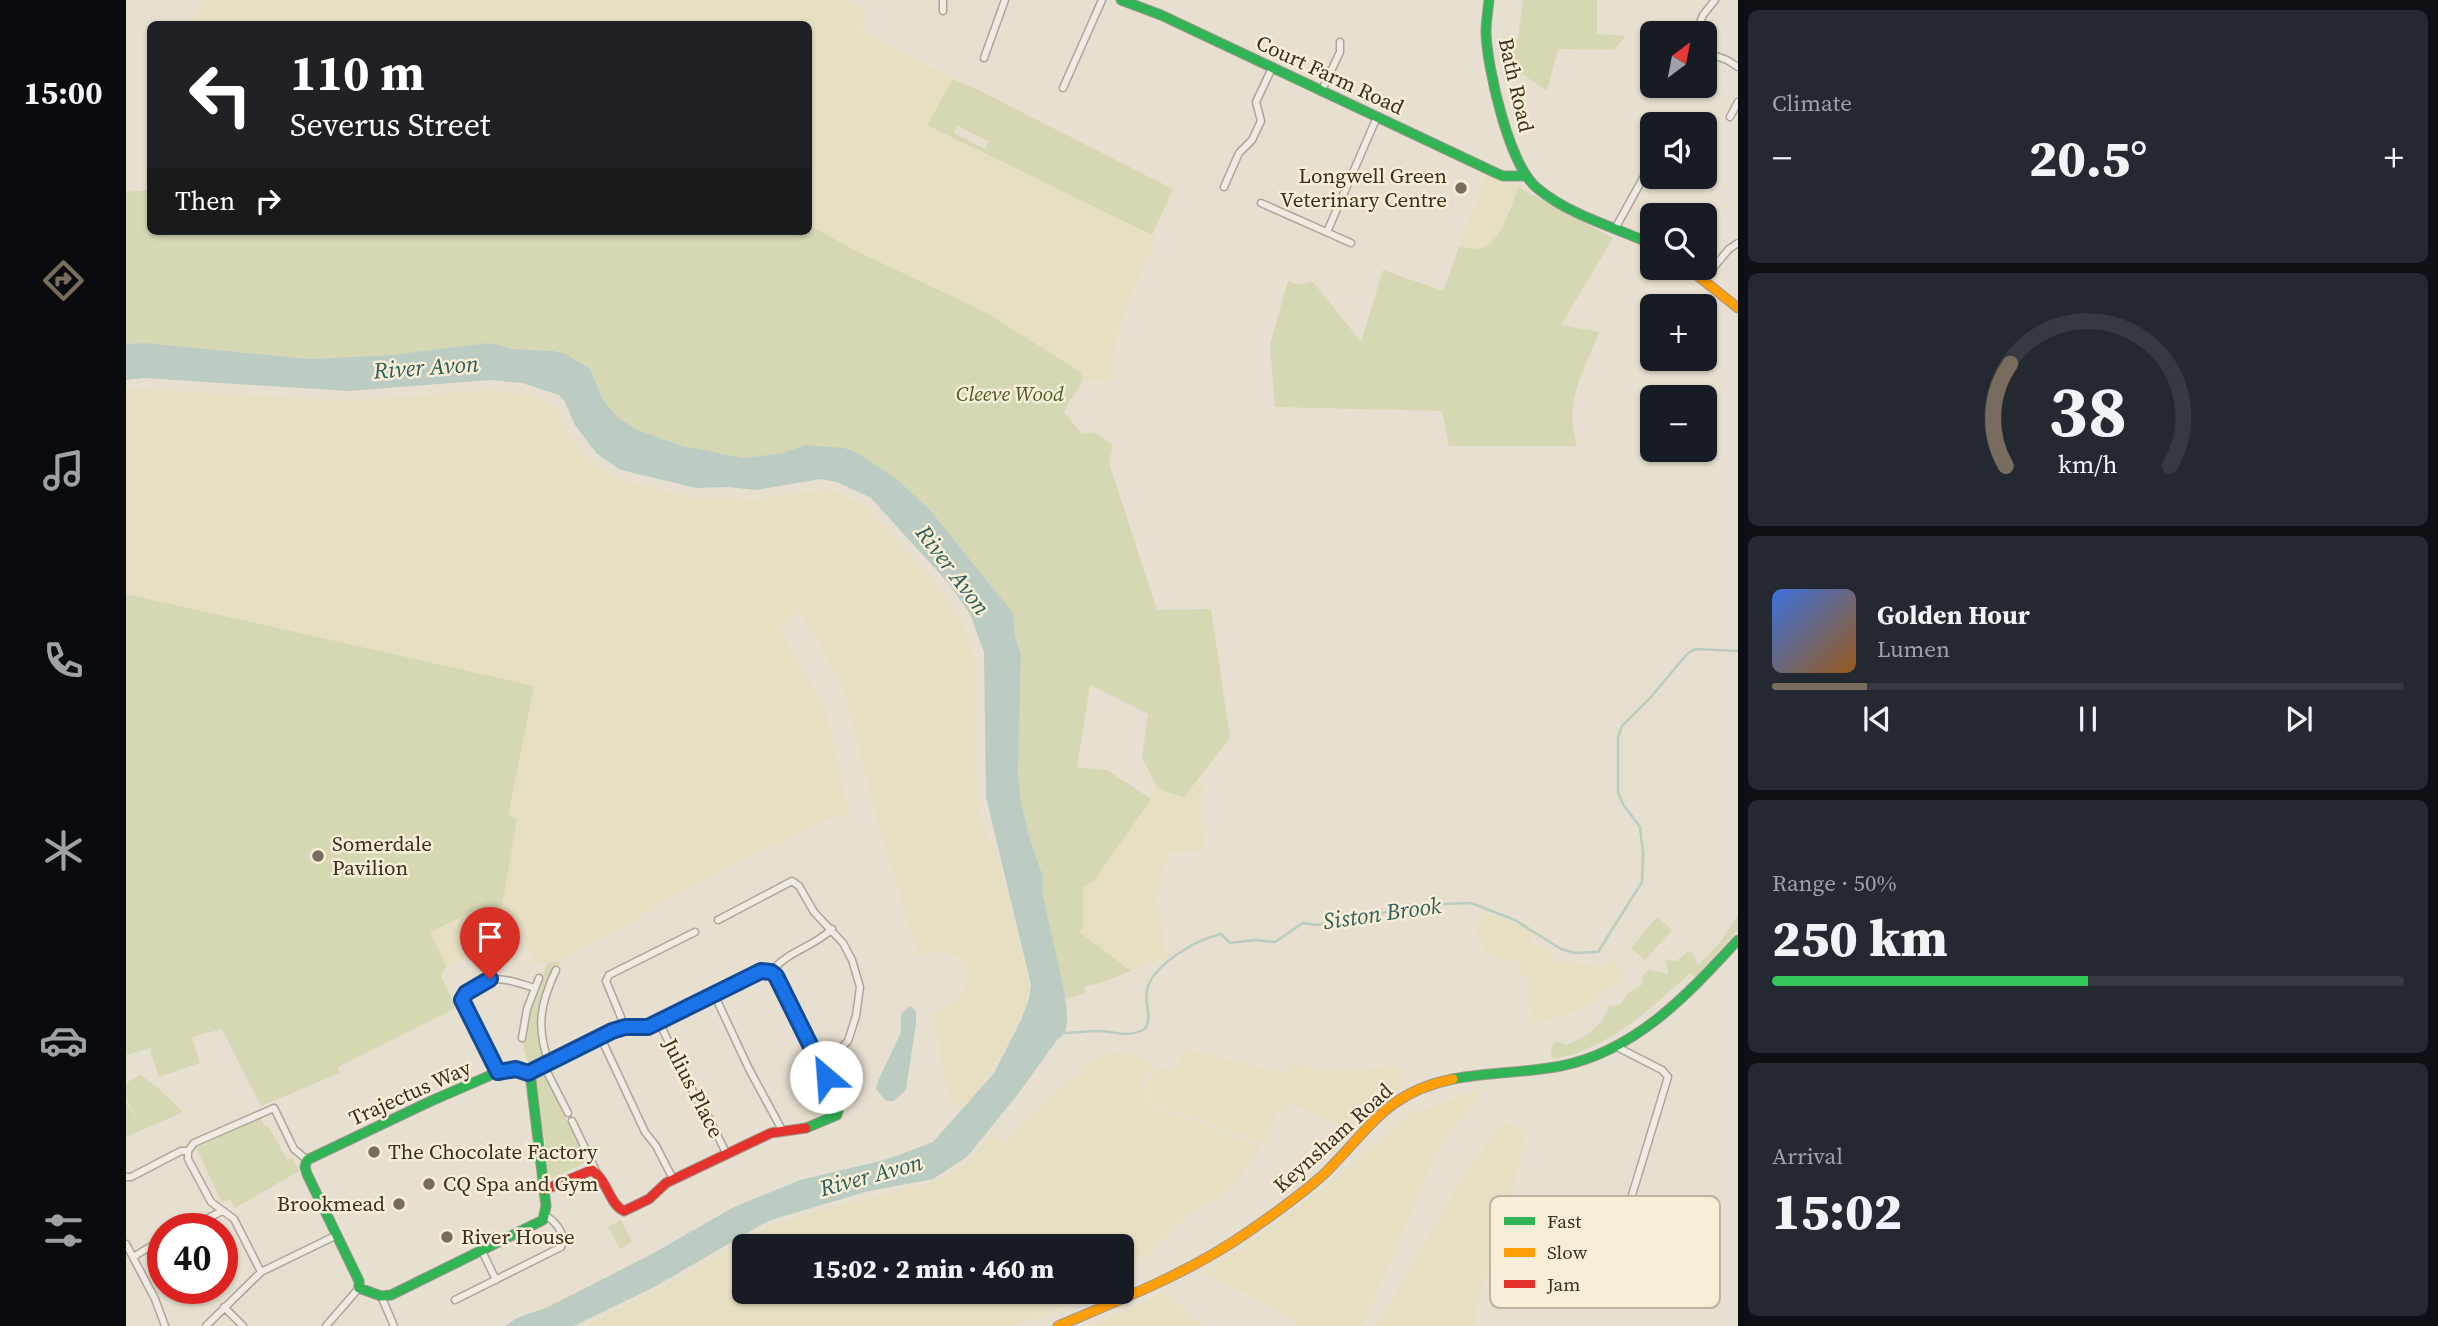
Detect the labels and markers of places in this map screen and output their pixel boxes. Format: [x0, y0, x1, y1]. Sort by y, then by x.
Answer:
place label: Longwell Green Veterinary Centre [1280, 161, 1447, 214]
marker: Longwell Green Veterinary Centre [1453, 180, 1469, 196]
place label: Somerdale Pavilion [332, 829, 432, 882]
marker: Somerdale Pavilion [310, 848, 326, 864]
pin [460, 907, 520, 979]
place label: The Chocolate Factory [388, 1137, 598, 1166]
marker: The Chocolate Factory [366, 1144, 382, 1160]
place label: CQ Spa and Gym [443, 1169, 599, 1198]
marker: CQ Spa and Gym [421, 1176, 437, 1192]
place label: Brookmead [277, 1189, 385, 1218]
marker: Brookmead [391, 1196, 407, 1212]
place label: River House [461, 1222, 575, 1251]
marker: River House [439, 1229, 455, 1245]

